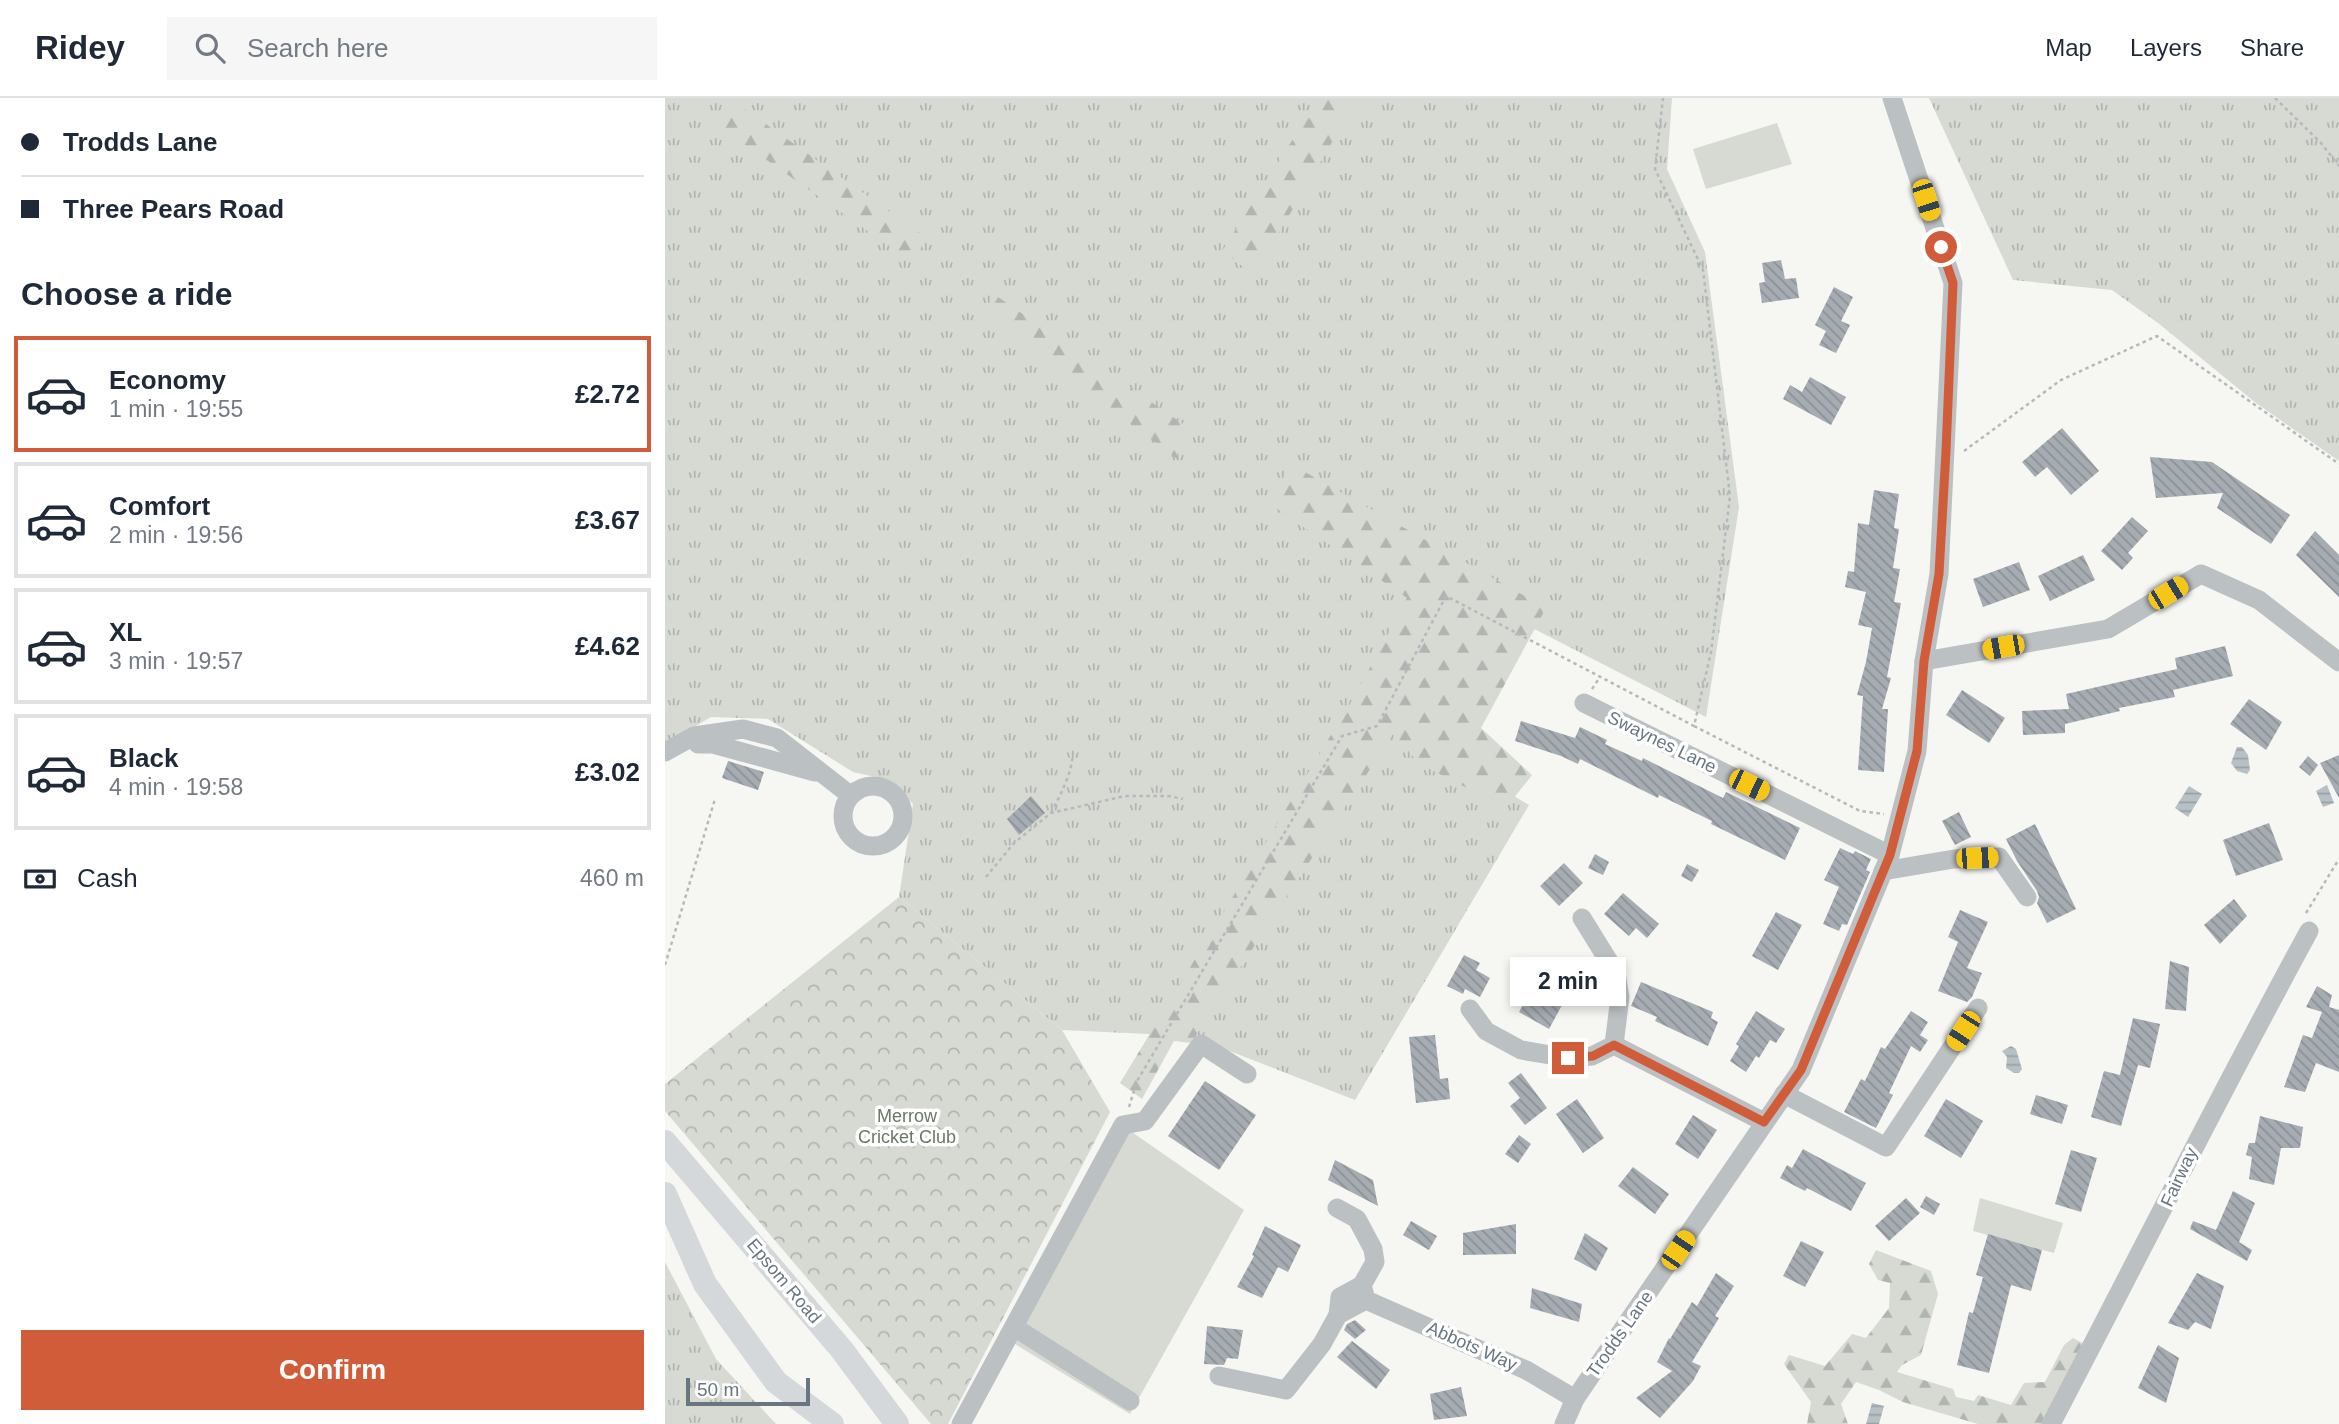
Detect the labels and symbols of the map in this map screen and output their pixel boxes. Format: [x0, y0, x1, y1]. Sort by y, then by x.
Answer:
car [1910, 177, 1943, 223]
route start [1925, 231, 1957, 263]
car [2145, 573, 2192, 613]
car [1981, 633, 2026, 661]
street label: Swaynes Lane [1605, 707, 1719, 777]
car [1726, 766, 1773, 804]
car [1956, 847, 1999, 869]
callout: 2 min [1510, 956, 1626, 1006]
car [1943, 1008, 1984, 1054]
route end [1552, 1042, 1584, 1074]
park label: Merrow Cricket Club [858, 1106, 956, 1147]
street label: Fairway [2157, 1144, 2201, 1210]
car [1658, 1227, 1699, 1273]
street label: Epsom Road [743, 1235, 825, 1327]
street label: Trodds Lane [1583, 1287, 1657, 1381]
street label: Abbots Way [1424, 1317, 1520, 1375]
scale bar [686, 1375, 810, 1407]

